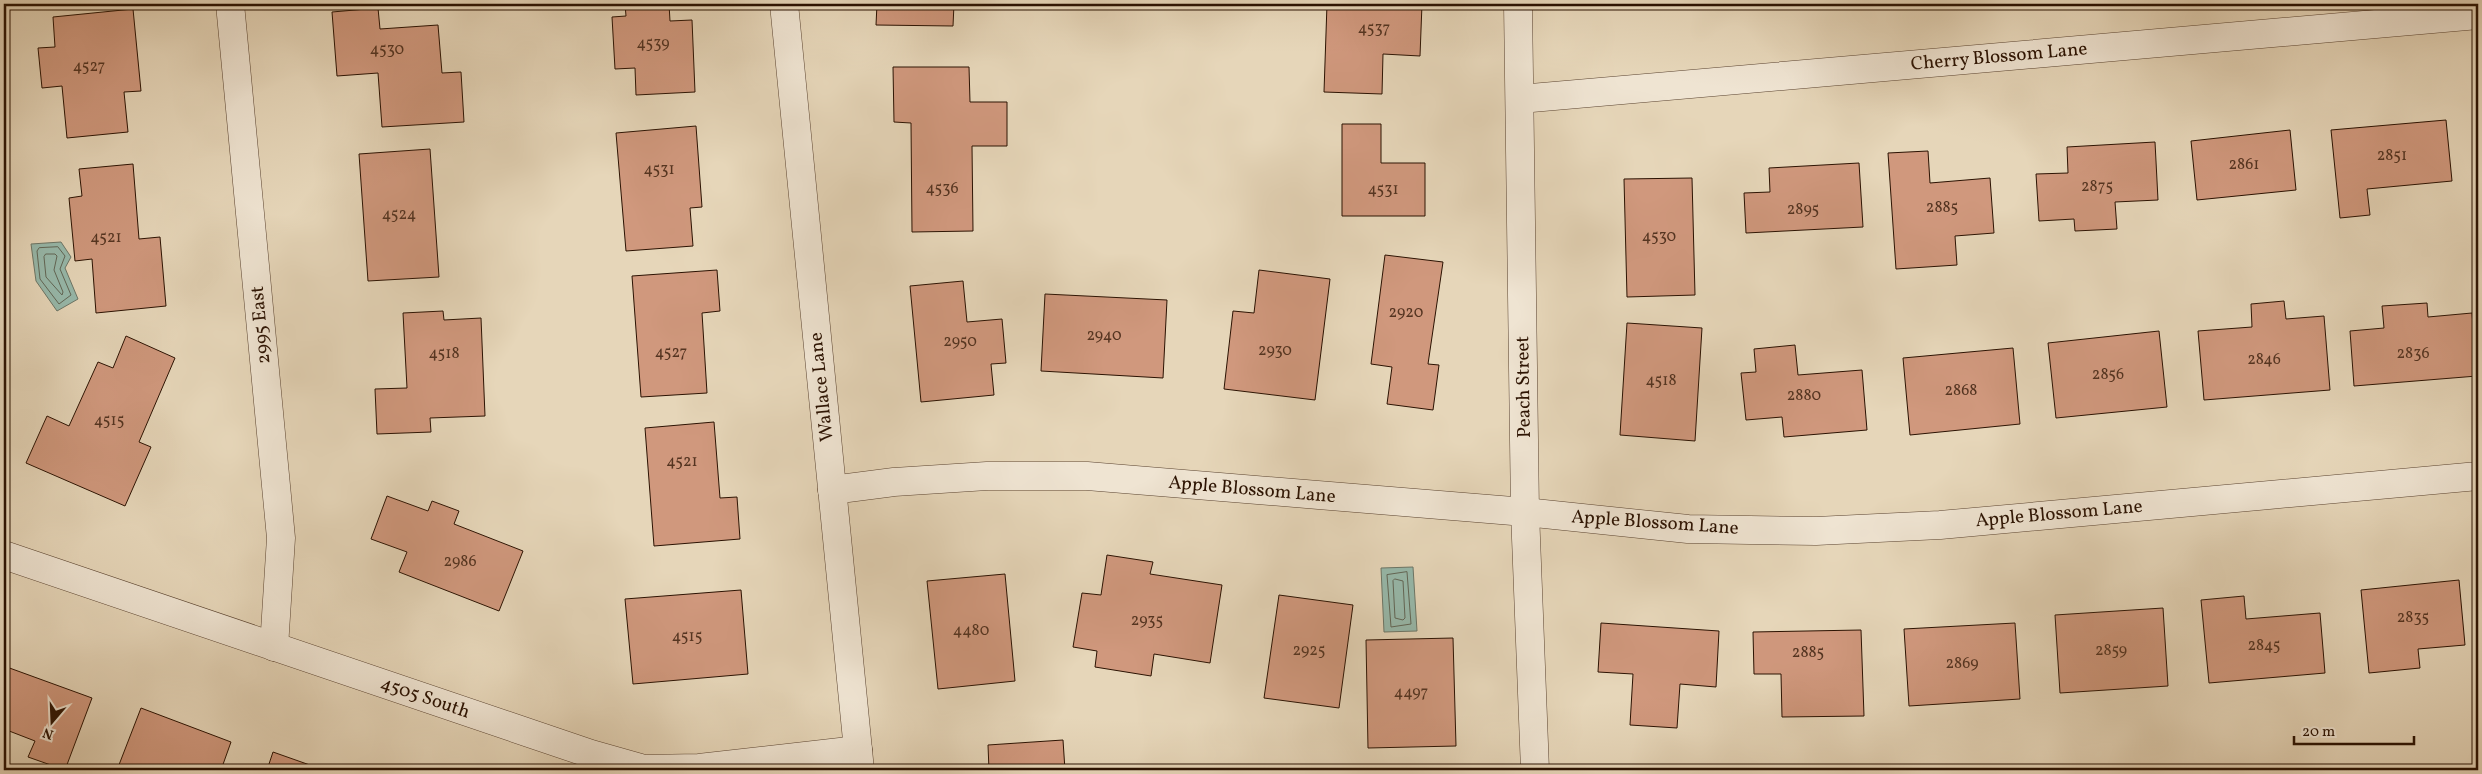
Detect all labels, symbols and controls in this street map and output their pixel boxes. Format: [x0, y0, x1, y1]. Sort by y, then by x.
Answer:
house number: 4537 [1358, 18, 1391, 40]
house number: 4539 [637, 33, 669, 55]
street label: Cherry Blossom Lane [1910, 36, 2088, 78]
house number: 4530 [370, 39, 404, 61]
house number: 4527 [73, 56, 106, 78]
house number: 2851 [2377, 145, 2407, 167]
house number: 2861 [2228, 154, 2260, 176]
house number: 4531 [643, 159, 675, 181]
house number: 2875 [2081, 176, 2113, 198]
house number: 4536 [925, 178, 959, 200]
house number: 4531 [1367, 179, 1399, 201]
house number: 2885 [1926, 197, 1958, 219]
house number: 2895 [1787, 199, 1819, 221]
house number: 4524 [382, 204, 416, 226]
house number: 4530 [1642, 226, 1676, 248]
house number: 4521 [90, 227, 122, 249]
street label: 2995 East [245, 285, 277, 365]
house number: 2920 [1389, 302, 1423, 324]
house number: 2940 [1086, 325, 1122, 347]
street label: Wallace Lane [803, 331, 841, 443]
house number: 2950 [943, 331, 977, 353]
street label: Peach Street [1510, 335, 1538, 438]
house number: 2930 [1258, 340, 1292, 362]
house number: 4527 [655, 342, 688, 364]
house number: 4518 [428, 343, 460, 365]
house number: 2836 [2396, 343, 2430, 365]
house number: 2846 [2247, 349, 2281, 371]
house number: 2856 [2092, 364, 2124, 386]
house number: 4518 [1645, 370, 1677, 392]
house number: 2868 [1945, 380, 1977, 402]
house number: 2880 [1787, 385, 1821, 407]
house number: 4515 [94, 410, 124, 432]
house number: 4521 [666, 451, 698, 473]
street label: Apple Blossom Lane [1167, 470, 1337, 510]
street label: Apple Blossom Lane [1974, 494, 2144, 534]
street label: Apple Blossom Lane [1570, 504, 1740, 542]
house number: 2986 [444, 551, 476, 573]
house number: 2835 [2397, 607, 2429, 629]
house number: 2935 [1131, 610, 1163, 632]
house number: 4480 [953, 620, 989, 642]
house number: 4515 [672, 626, 702, 648]
house number: 2845 [2247, 635, 2281, 657]
house number: 2925 [1292, 640, 1326, 662]
house number: 2859 [2095, 640, 2127, 662]
house number: 2885 [1792, 642, 1824, 664]
house number: 2869 [1945, 653, 1979, 675]
street label: 4505 South [377, 671, 473, 725]
house number: 4497 [1394, 682, 1429, 704]
north arrow [28, 696, 78, 746]
scale bar [2294, 714, 2414, 746]
text: N [40, 722, 56, 744]
text: 20 m [2302, 722, 2335, 743]

